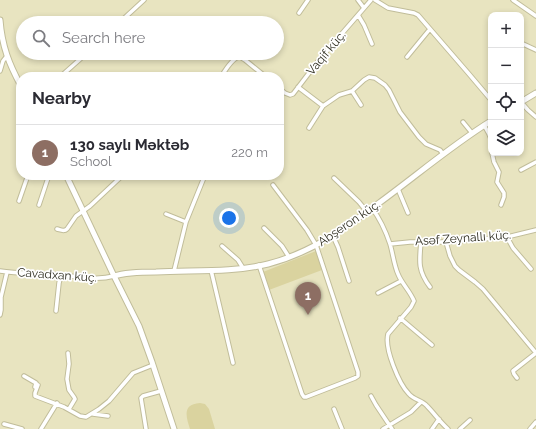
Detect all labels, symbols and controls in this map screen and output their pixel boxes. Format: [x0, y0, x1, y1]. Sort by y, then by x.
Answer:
map controls [488, 12, 524, 156]
button: + [488, 12, 524, 48]
search box [16, 16, 284, 60]
icon: search [30, 27, 52, 49]
street label: Vaqif küç. [304, 28, 348, 78]
text: Search here [62, 29, 145, 47]
button: − [488, 48, 524, 84]
button: locate [488, 84, 524, 120]
text: Nearby [32, 88, 91, 108]
button: layers [488, 120, 524, 156]
text: 130 saylı Məktəb [70, 136, 189, 154]
text: 1 [42, 145, 48, 160]
text: 220 m [231, 145, 268, 160]
text: School [70, 154, 112, 169]
street label: Abşeron küç. [315, 197, 383, 249]
your location [219, 208, 239, 228]
street label: Asəf Zeynallı küç. [414, 228, 512, 248]
street label: Cavadxan küç. [17, 265, 97, 285]
pin: 1 [295, 282, 321, 315]

